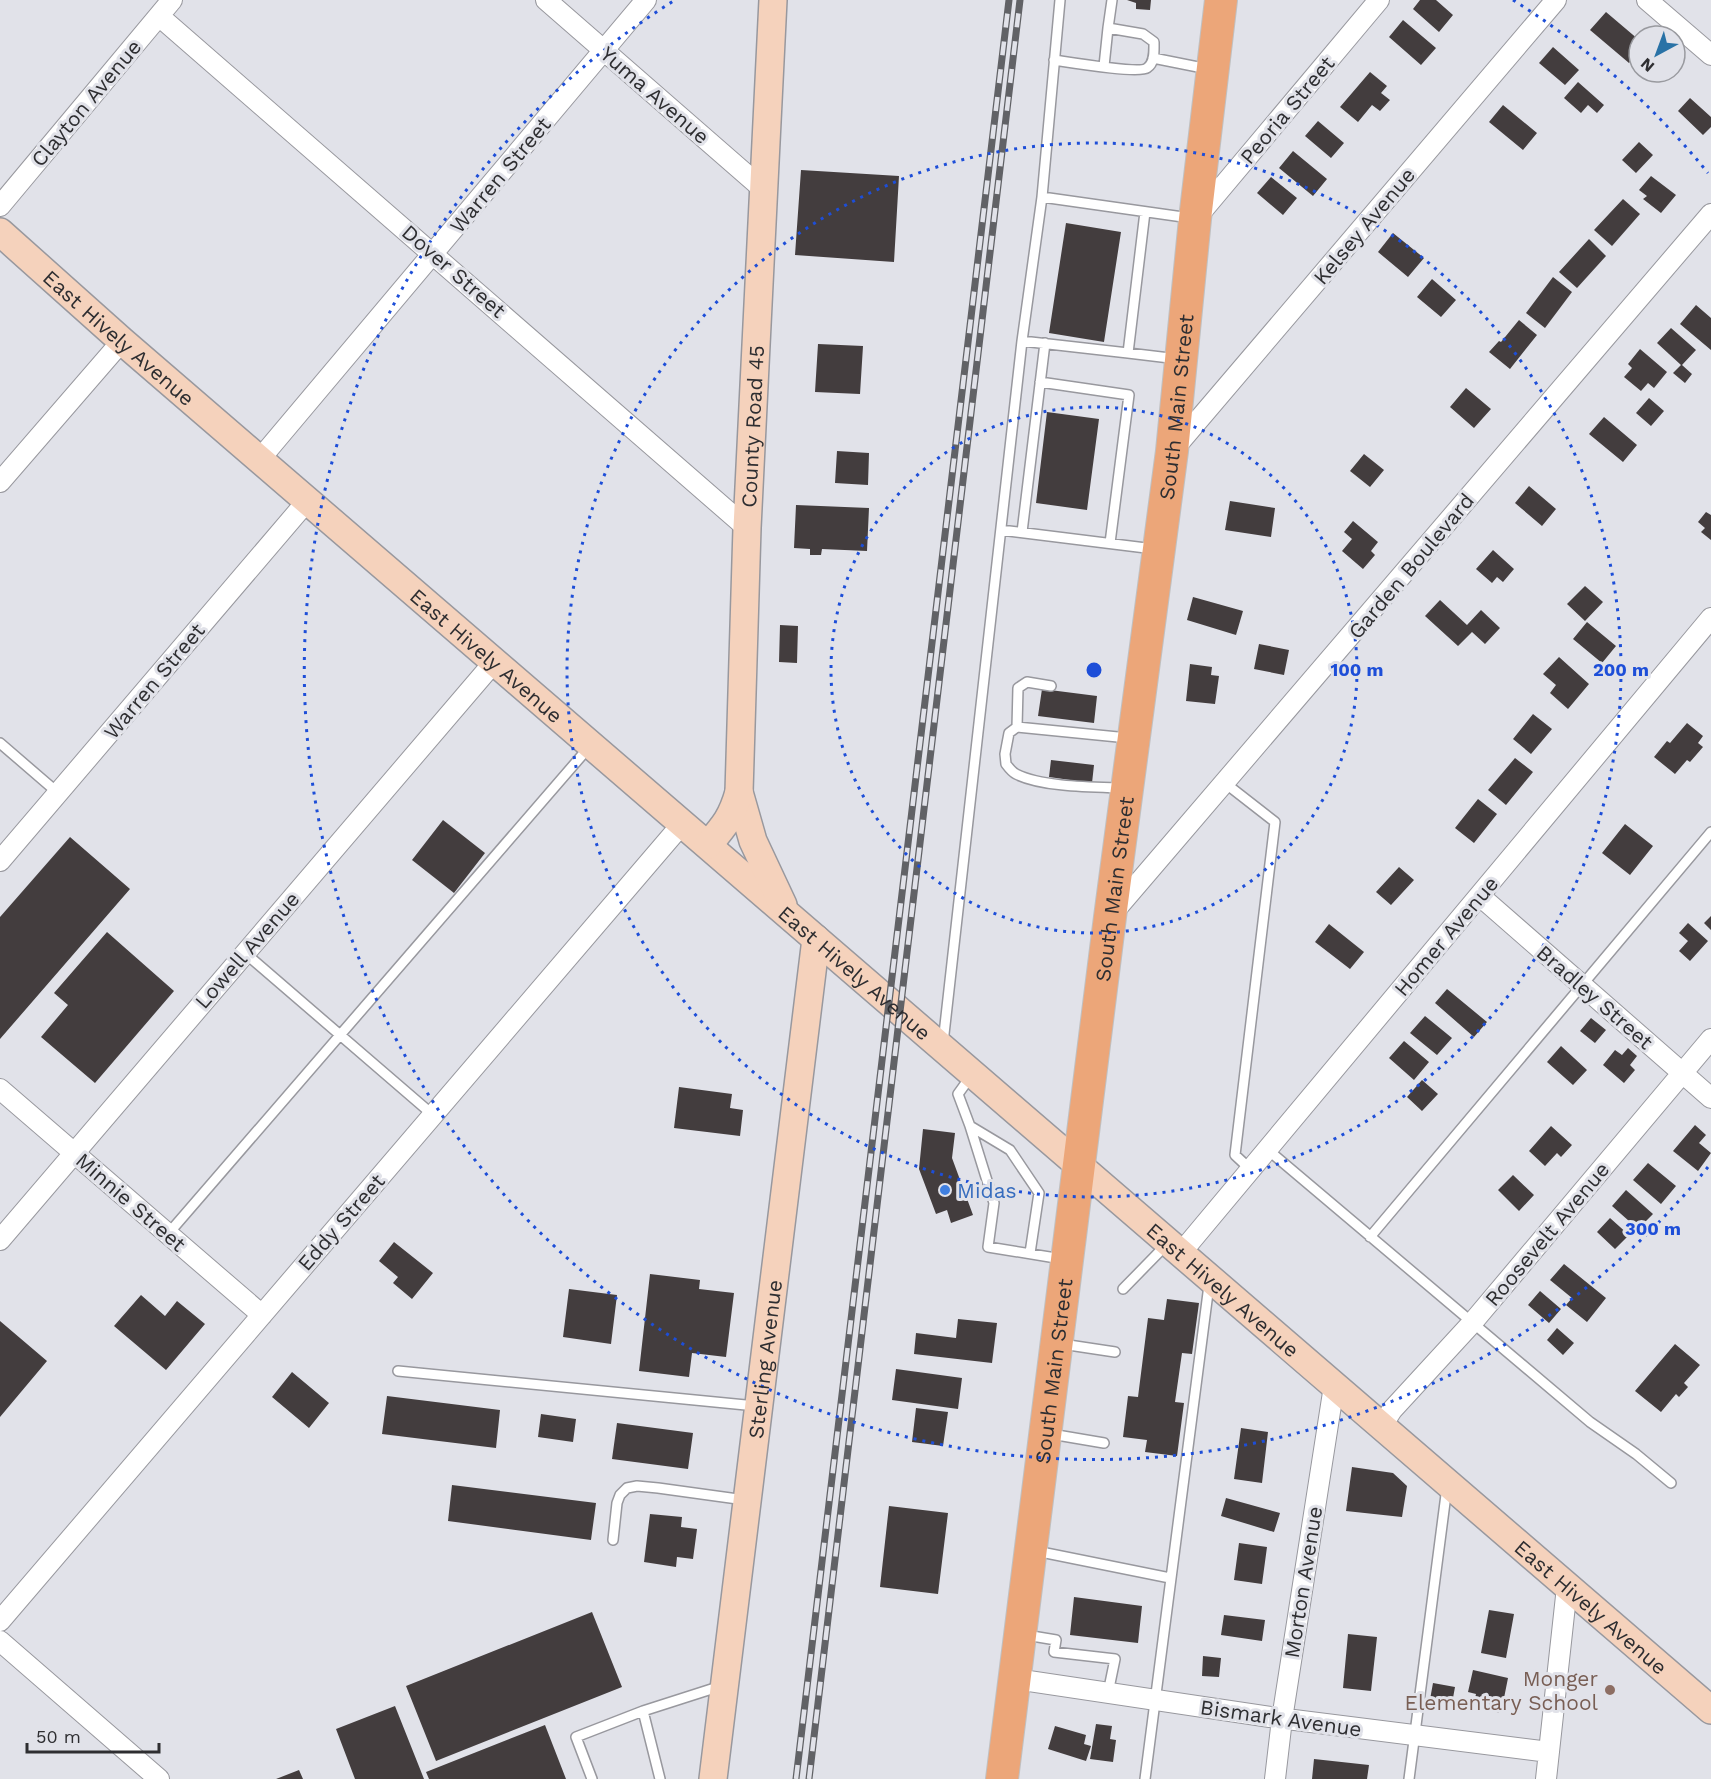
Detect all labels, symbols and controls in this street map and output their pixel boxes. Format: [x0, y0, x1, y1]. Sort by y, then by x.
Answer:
north arrow [1627, 24, 1687, 84]
street label: Clayton Avenue [26, 34, 146, 172]
street label: Yuma Avenue [596, 41, 714, 149]
street label: Peoria Street [1235, 51, 1340, 169]
text: N [1637, 54, 1658, 76]
street label: Warren Street [444, 112, 556, 238]
street label: Kelsey Avenue [1308, 162, 1420, 290]
street label: Dover Street [397, 219, 511, 323]
street label: East Hively Avenue [38, 264, 200, 411]
street label: South Main Street [1153, 313, 1198, 501]
street label: County Road 45 [736, 344, 768, 508]
street label: Garden Boulevard [1343, 488, 1479, 644]
street label: East Hively Avenue [405, 583, 568, 728]
street label: Warren Street [98, 618, 210, 744]
text: 100 m [1330, 659, 1384, 680]
text: 200 m [1593, 659, 1649, 680]
centre of rings [1084, 660, 1104, 680]
street label: South Main Street [1090, 795, 1138, 983]
street label: Homer Avenue [1389, 871, 1503, 1001]
street label: Lowell Avenue [189, 886, 305, 1014]
street label: East Hively Avenue [774, 900, 936, 1045]
street label: Bradley Street [1532, 940, 1658, 1054]
street label: Minnie Street [71, 1147, 191, 1257]
street label: Roosevelt Avenue [1480, 1157, 1614, 1311]
street label: Eddy Street [292, 1168, 390, 1275]
place label: Midas [957, 1178, 1017, 1203]
marker: Midas [938, 1183, 952, 1197]
street label: East Hively Avenue [1142, 1217, 1304, 1362]
text: 300 m [1625, 1218, 1681, 1239]
street label: South Main Street [1029, 1277, 1077, 1465]
street label: Sterling Avenue [742, 1278, 787, 1440]
street label: Morton Avenue [1279, 1504, 1327, 1660]
street label: East Hively Avenue [1510, 1534, 1673, 1679]
place label: Monger Elementary School [1405, 1666, 1599, 1715]
marker: Monger Elementary School [1603, 1683, 1617, 1697]
street label: Bismark Avenue [1199, 1694, 1363, 1742]
scale bar [27, 1716, 159, 1754]
text: 50 m [36, 1726, 81, 1747]

